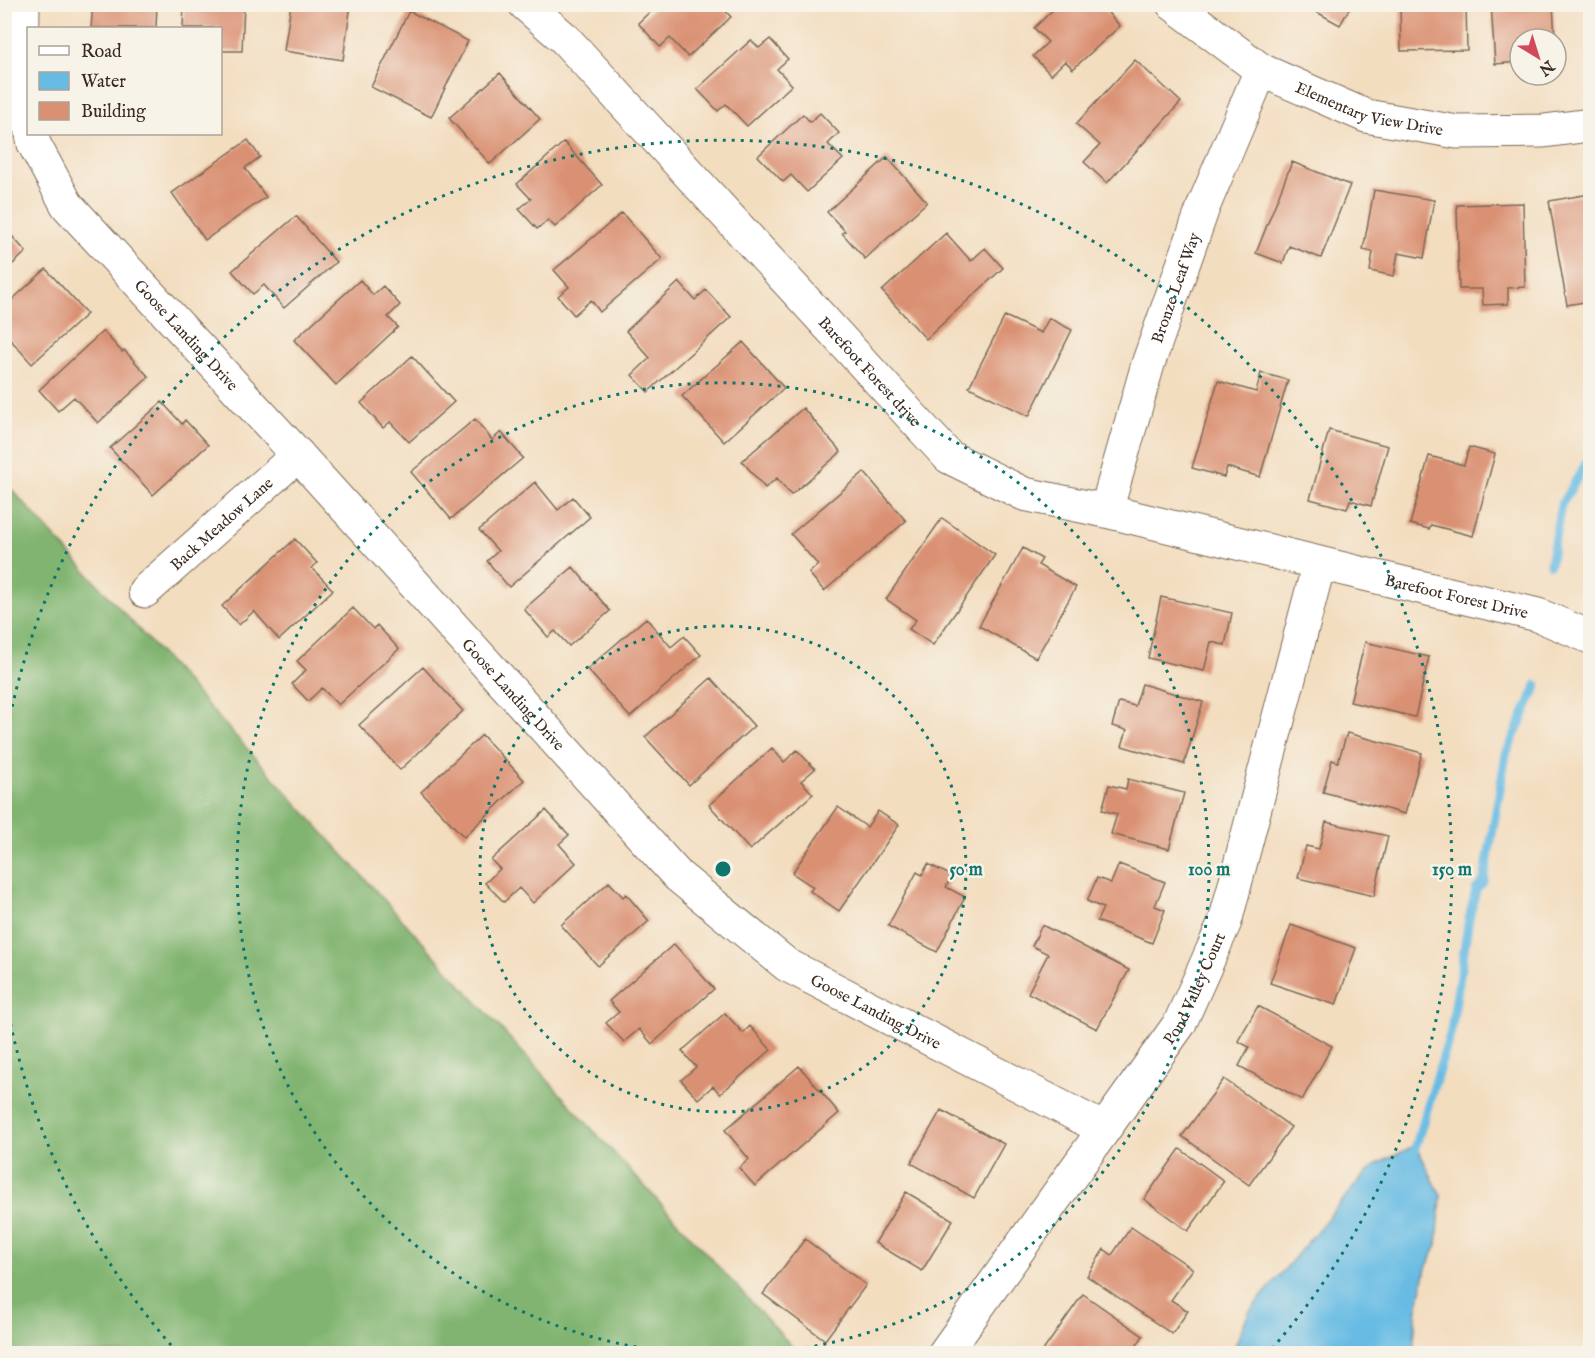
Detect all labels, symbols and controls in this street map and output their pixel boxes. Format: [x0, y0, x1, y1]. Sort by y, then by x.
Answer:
legend [27, 27, 222, 135]
north arrow [1508, 27, 1568, 87]
text: Road [81, 41, 122, 64]
text: N [1534, 54, 1558, 79]
text: Water [81, 71, 126, 94]
street label: Elementary View Drive [1292, 78, 1445, 141]
text: Building [81, 101, 146, 124]
street label: Bronze Leaf Way [1148, 230, 1206, 346]
street label: Goose Landing Drive [129, 276, 242, 396]
street label: Barefoot Forest drive [813, 313, 924, 431]
street label: Back Meadow Lane [167, 474, 278, 576]
street label: Barefoot Forest Drive [1383, 571, 1530, 624]
street label: Goose Landing Drive [457, 635, 568, 756]
centre of rings [713, 859, 733, 879]
text: 50 m [949, 859, 983, 882]
text: 100 m [1188, 859, 1230, 882]
text: 150 m [1432, 859, 1472, 882]
street label: Pond Valley Court [1160, 930, 1231, 1049]
street label: Goose Landing Drive [807, 971, 944, 1055]

